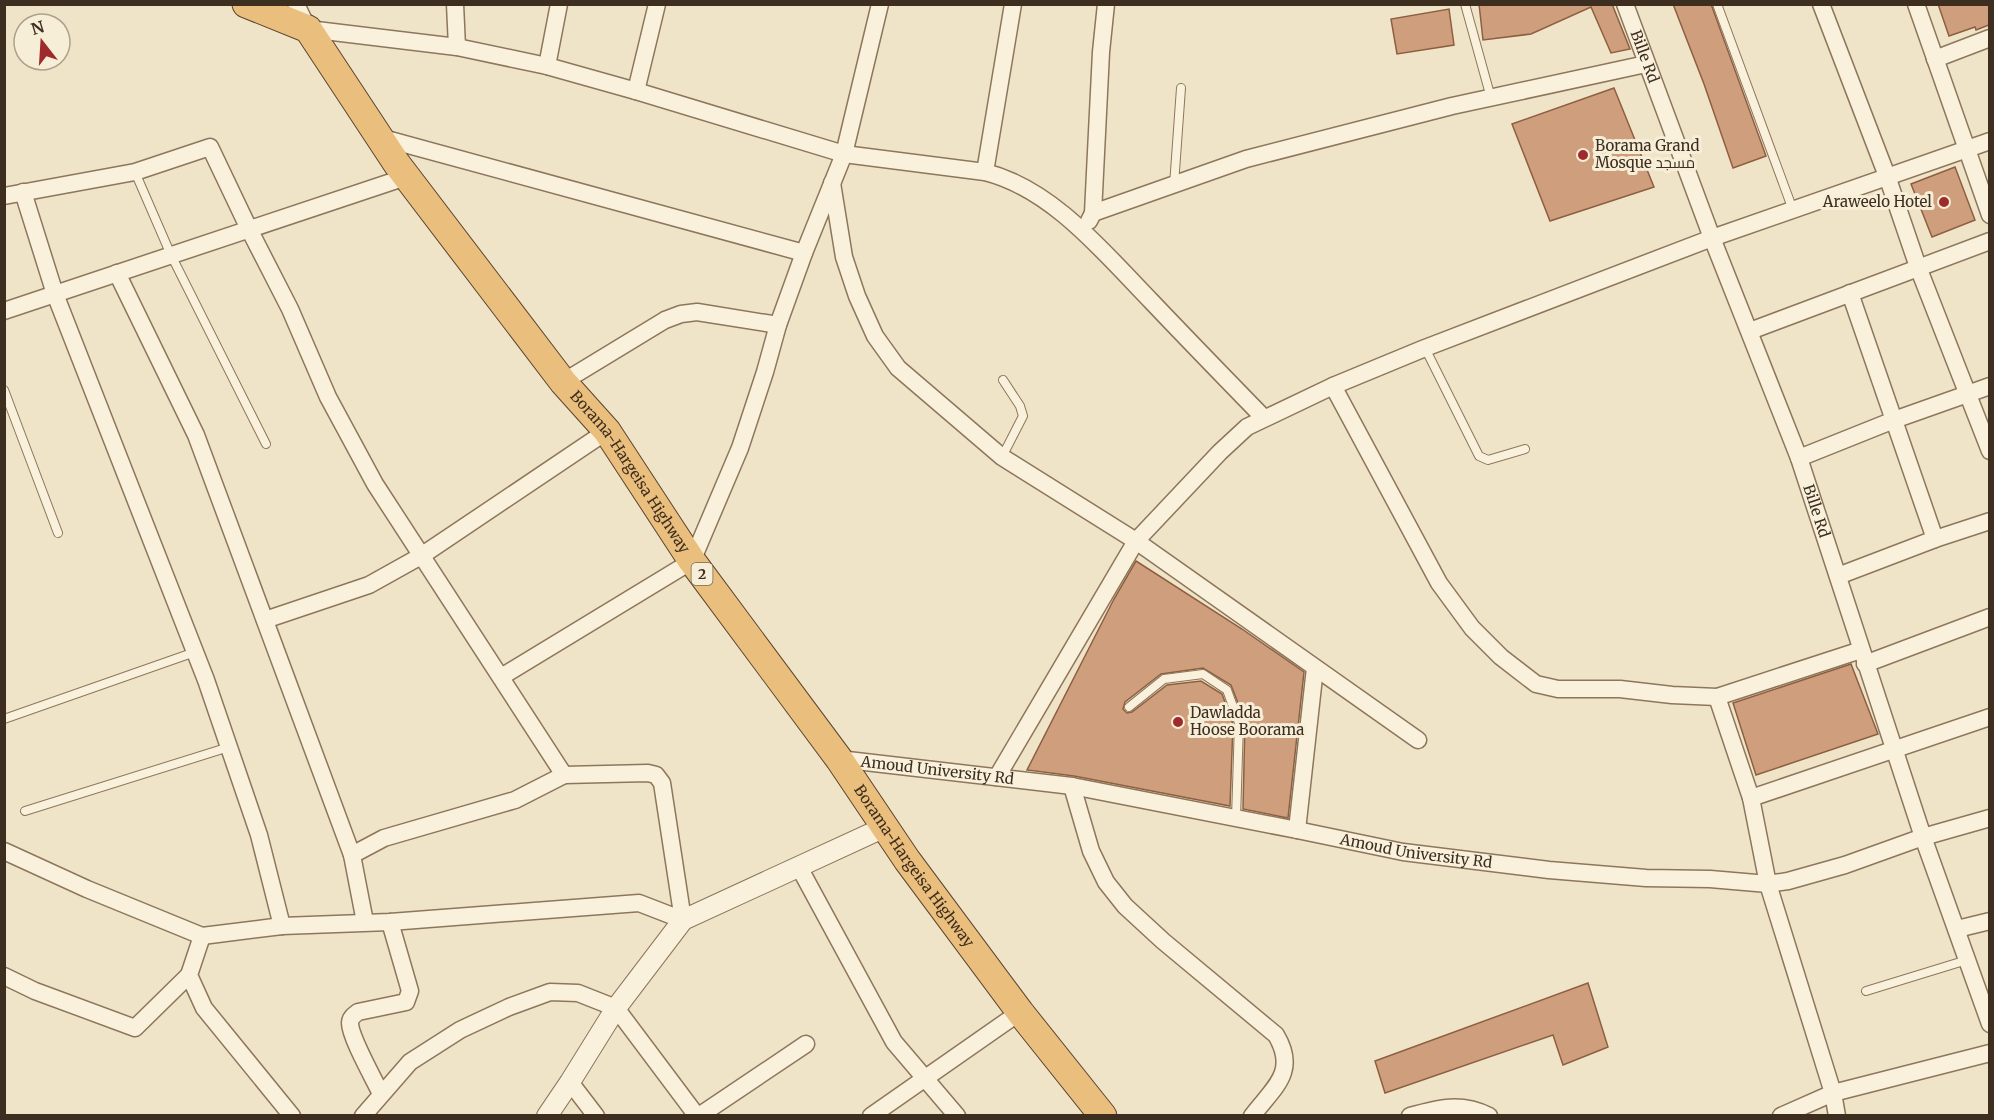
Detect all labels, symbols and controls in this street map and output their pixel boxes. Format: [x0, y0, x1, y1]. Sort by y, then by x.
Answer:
north arrow [12, 12, 72, 72]
text: N [29, 16, 47, 39]
street label: Bille Rd [1627, 27, 1663, 85]
place label: Borama Grand Mosque مسجد [1595, 136, 1699, 172]
marker: Borama Grand Mosque مسجد [1576, 148, 1590, 162]
place label: Araweelo Hotel [1822, 192, 1932, 211]
marker: Araweelo Hotel [1937, 195, 1951, 209]
street label: Borama-Hargeisa Highway [566, 386, 694, 557]
street label: Bille Rd [1799, 482, 1834, 540]
road number: 2 [692, 563, 712, 585]
place label: Dawladda Hoose Boorama [1190, 703, 1304, 739]
marker: Dawladda Hoose Boorama [1171, 715, 1185, 729]
street label: Amoud University Rd [859, 751, 1015, 788]
street label: Borama-Hargeisa Highway [850, 781, 979, 951]
street label: Amoud University Rd [1338, 829, 1493, 872]

